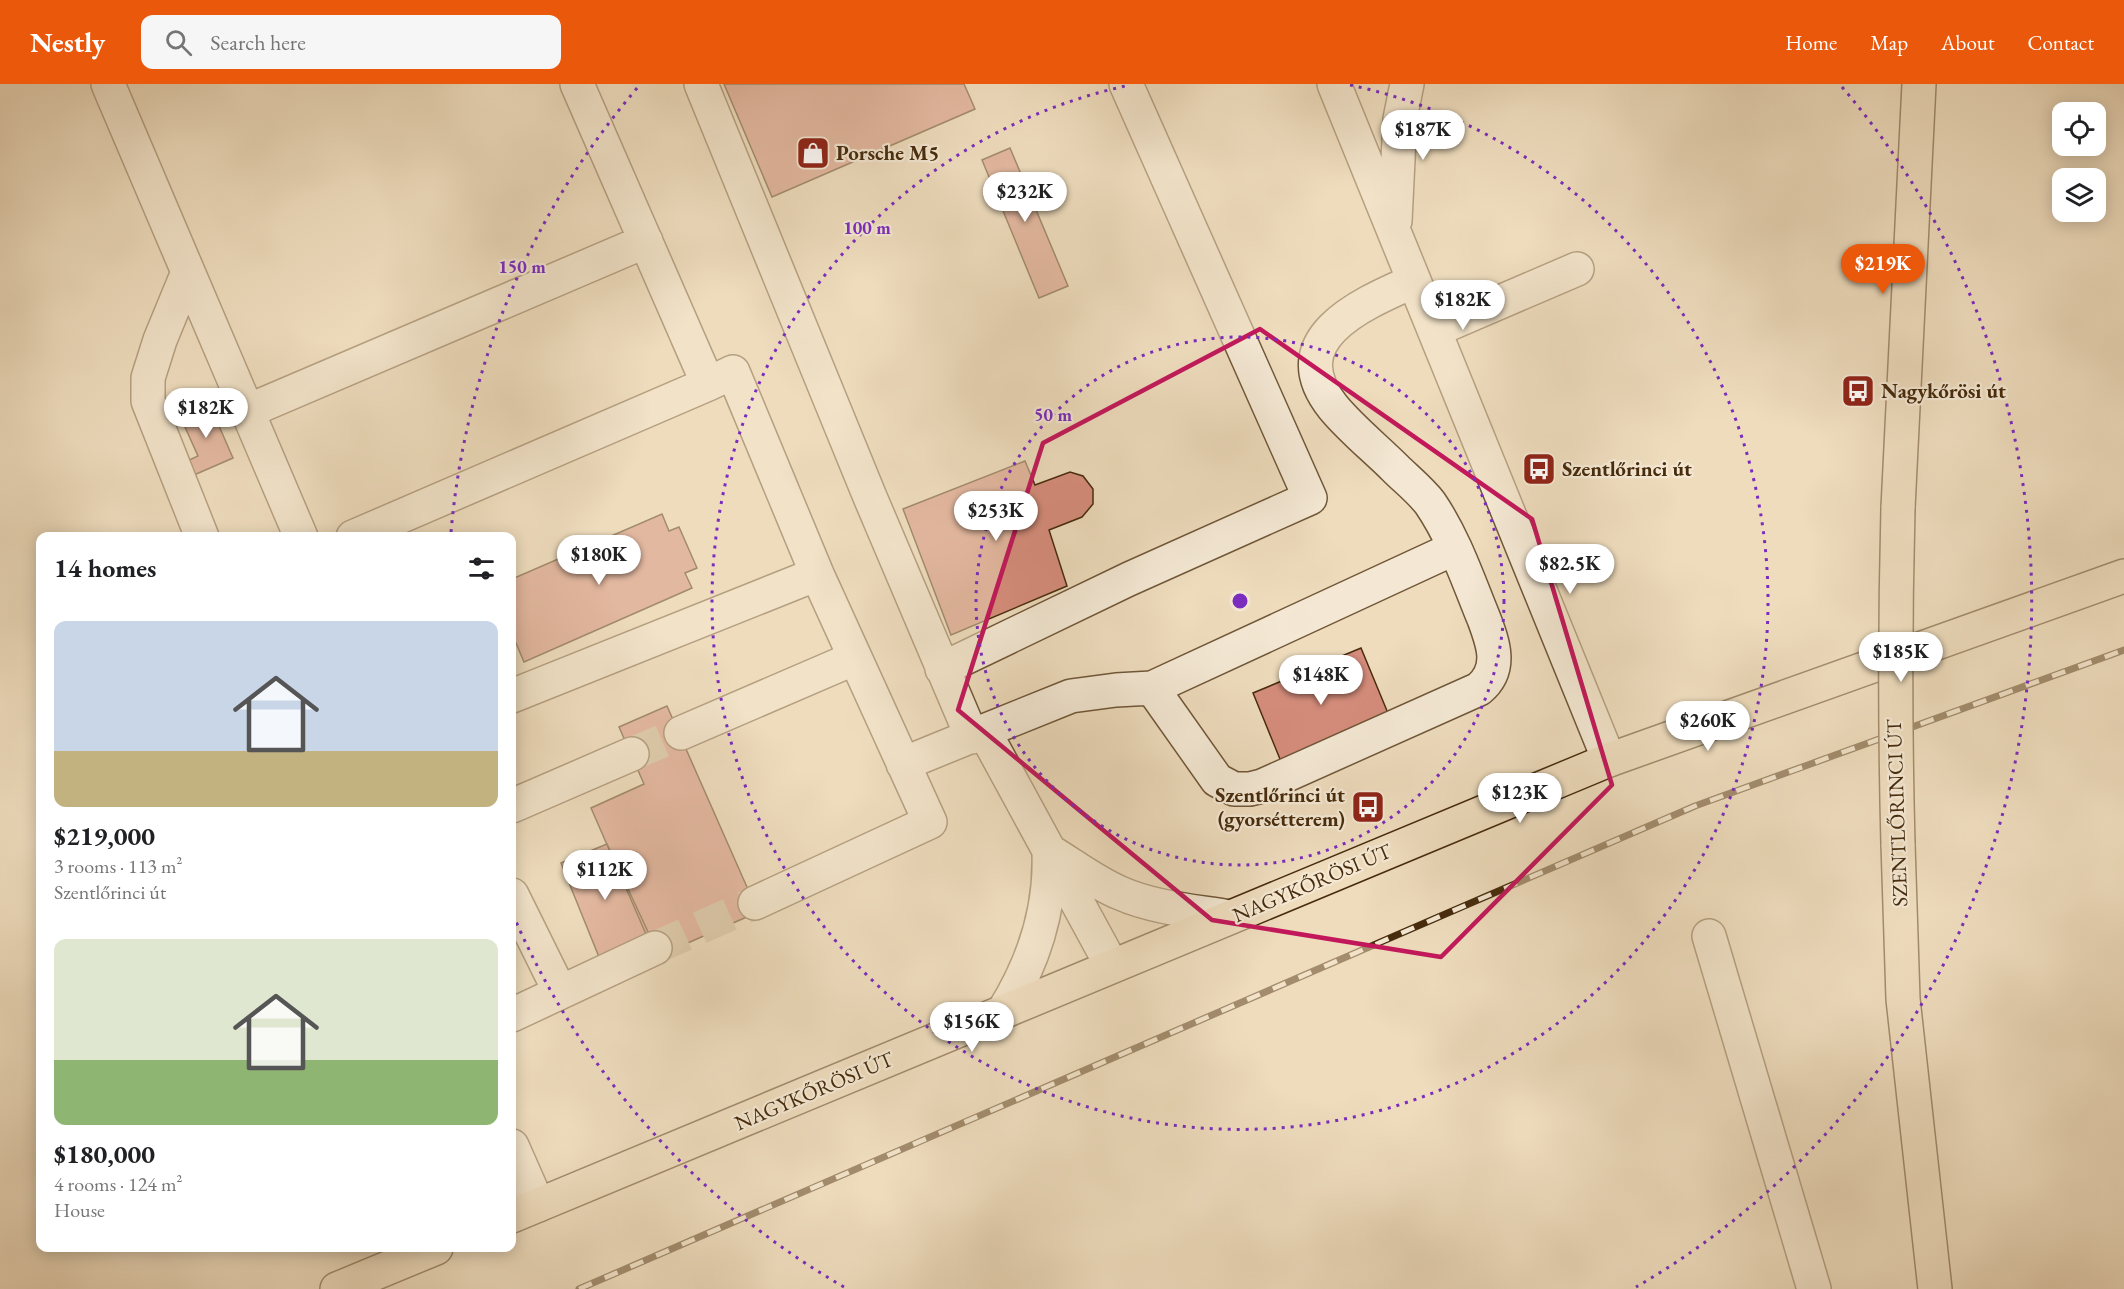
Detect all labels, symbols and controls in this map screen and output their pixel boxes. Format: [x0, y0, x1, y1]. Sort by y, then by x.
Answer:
search box [141, 15, 561, 69]
text: Nestly [30, 24, 105, 60]
icon: search [162, 26, 195, 59]
text: Search here [210, 28, 306, 57]
text: Home [1785, 29, 1837, 56]
text: Map [1870, 29, 1908, 56]
text: About [1941, 29, 1994, 56]
text: Contact [2027, 29, 2094, 56]
map controls [2052, 102, 2106, 222]
button: locate [2052, 102, 2106, 156]
pin: $187K [1381, 110, 1465, 161]
text: $187K [1395, 116, 1451, 142]
shop icon: Porsche M5 [795, 135, 831, 171]
place label: Porsche M5 [836, 139, 939, 166]
button: layers [2052, 168, 2106, 222]
pin: $232K [983, 172, 1067, 223]
text: $232K [997, 178, 1053, 204]
text: 100 m [843, 216, 891, 239]
pin: $219K [1841, 244, 1925, 295]
text: $219K [1855, 250, 1911, 276]
text: 150 m [498, 255, 546, 278]
pin: $182K [1421, 280, 1505, 331]
text: $182K [1435, 286, 1491, 312]
bus stop icon: Nagykőrösi út [1840, 373, 1876, 409]
place label: Nagykőrösi út [1881, 377, 2006, 404]
pin: $182K [164, 388, 248, 439]
text: $182K [178, 394, 234, 420]
text: 50 m [1034, 403, 1072, 426]
bus stop icon: Szentlőrinci út [1521, 451, 1557, 487]
place label: Szentlőrinci út [1562, 455, 1692, 482]
pin: $253K [954, 491, 1038, 542]
text: $253K [968, 497, 1024, 523]
pin: $180K [557, 535, 641, 586]
text: $180K [571, 541, 627, 567]
pin: $82.5K [1521, 544, 1619, 595]
text: $82.5K [1539, 550, 1601, 576]
text: 14 homes [54, 551, 156, 585]
icon: filters [465, 552, 498, 585]
centre of rings [1230, 591, 1250, 611]
pin: $185K [1859, 632, 1943, 683]
text: $185K [1873, 638, 1929, 664]
pin: $148K [1279, 655, 1363, 706]
icon: home [222, 660, 330, 768]
text: $148K [1293, 661, 1349, 687]
pin: $260K [1666, 701, 1750, 752]
text: $260K [1680, 707, 1736, 733]
street label: SZENTLŐRINCI ÚT [1880, 718, 1913, 907]
pin: $123K [1478, 773, 1562, 824]
text: $123K [1492, 779, 1548, 805]
place label: Szentlőrinci út (gyorsétterem) [1215, 781, 1345, 832]
bus stop icon: Szentlőrinci út (gyorsétterem) [1350, 789, 1386, 825]
text: $219,000 [54, 819, 155, 853]
street label: NAGYKŐRÖSI ÚT [1228, 837, 1396, 928]
pin: $112K [563, 850, 647, 901]
text: 3 rooms · 113 m² [54, 853, 182, 879]
text: $112K [577, 856, 633, 882]
text: Szentlőrinci út [54, 879, 166, 905]
icon: home [222, 978, 330, 1086]
pin: $156K [930, 1002, 1014, 1053]
text: $156K [944, 1008, 1000, 1034]
street label: NAGYKŐRÖSI ÚT [730, 1045, 898, 1136]
text: $180,000 [54, 1137, 155, 1171]
text: 4 rooms · 124 m² [54, 1171, 182, 1197]
text: House [54, 1197, 105, 1223]

